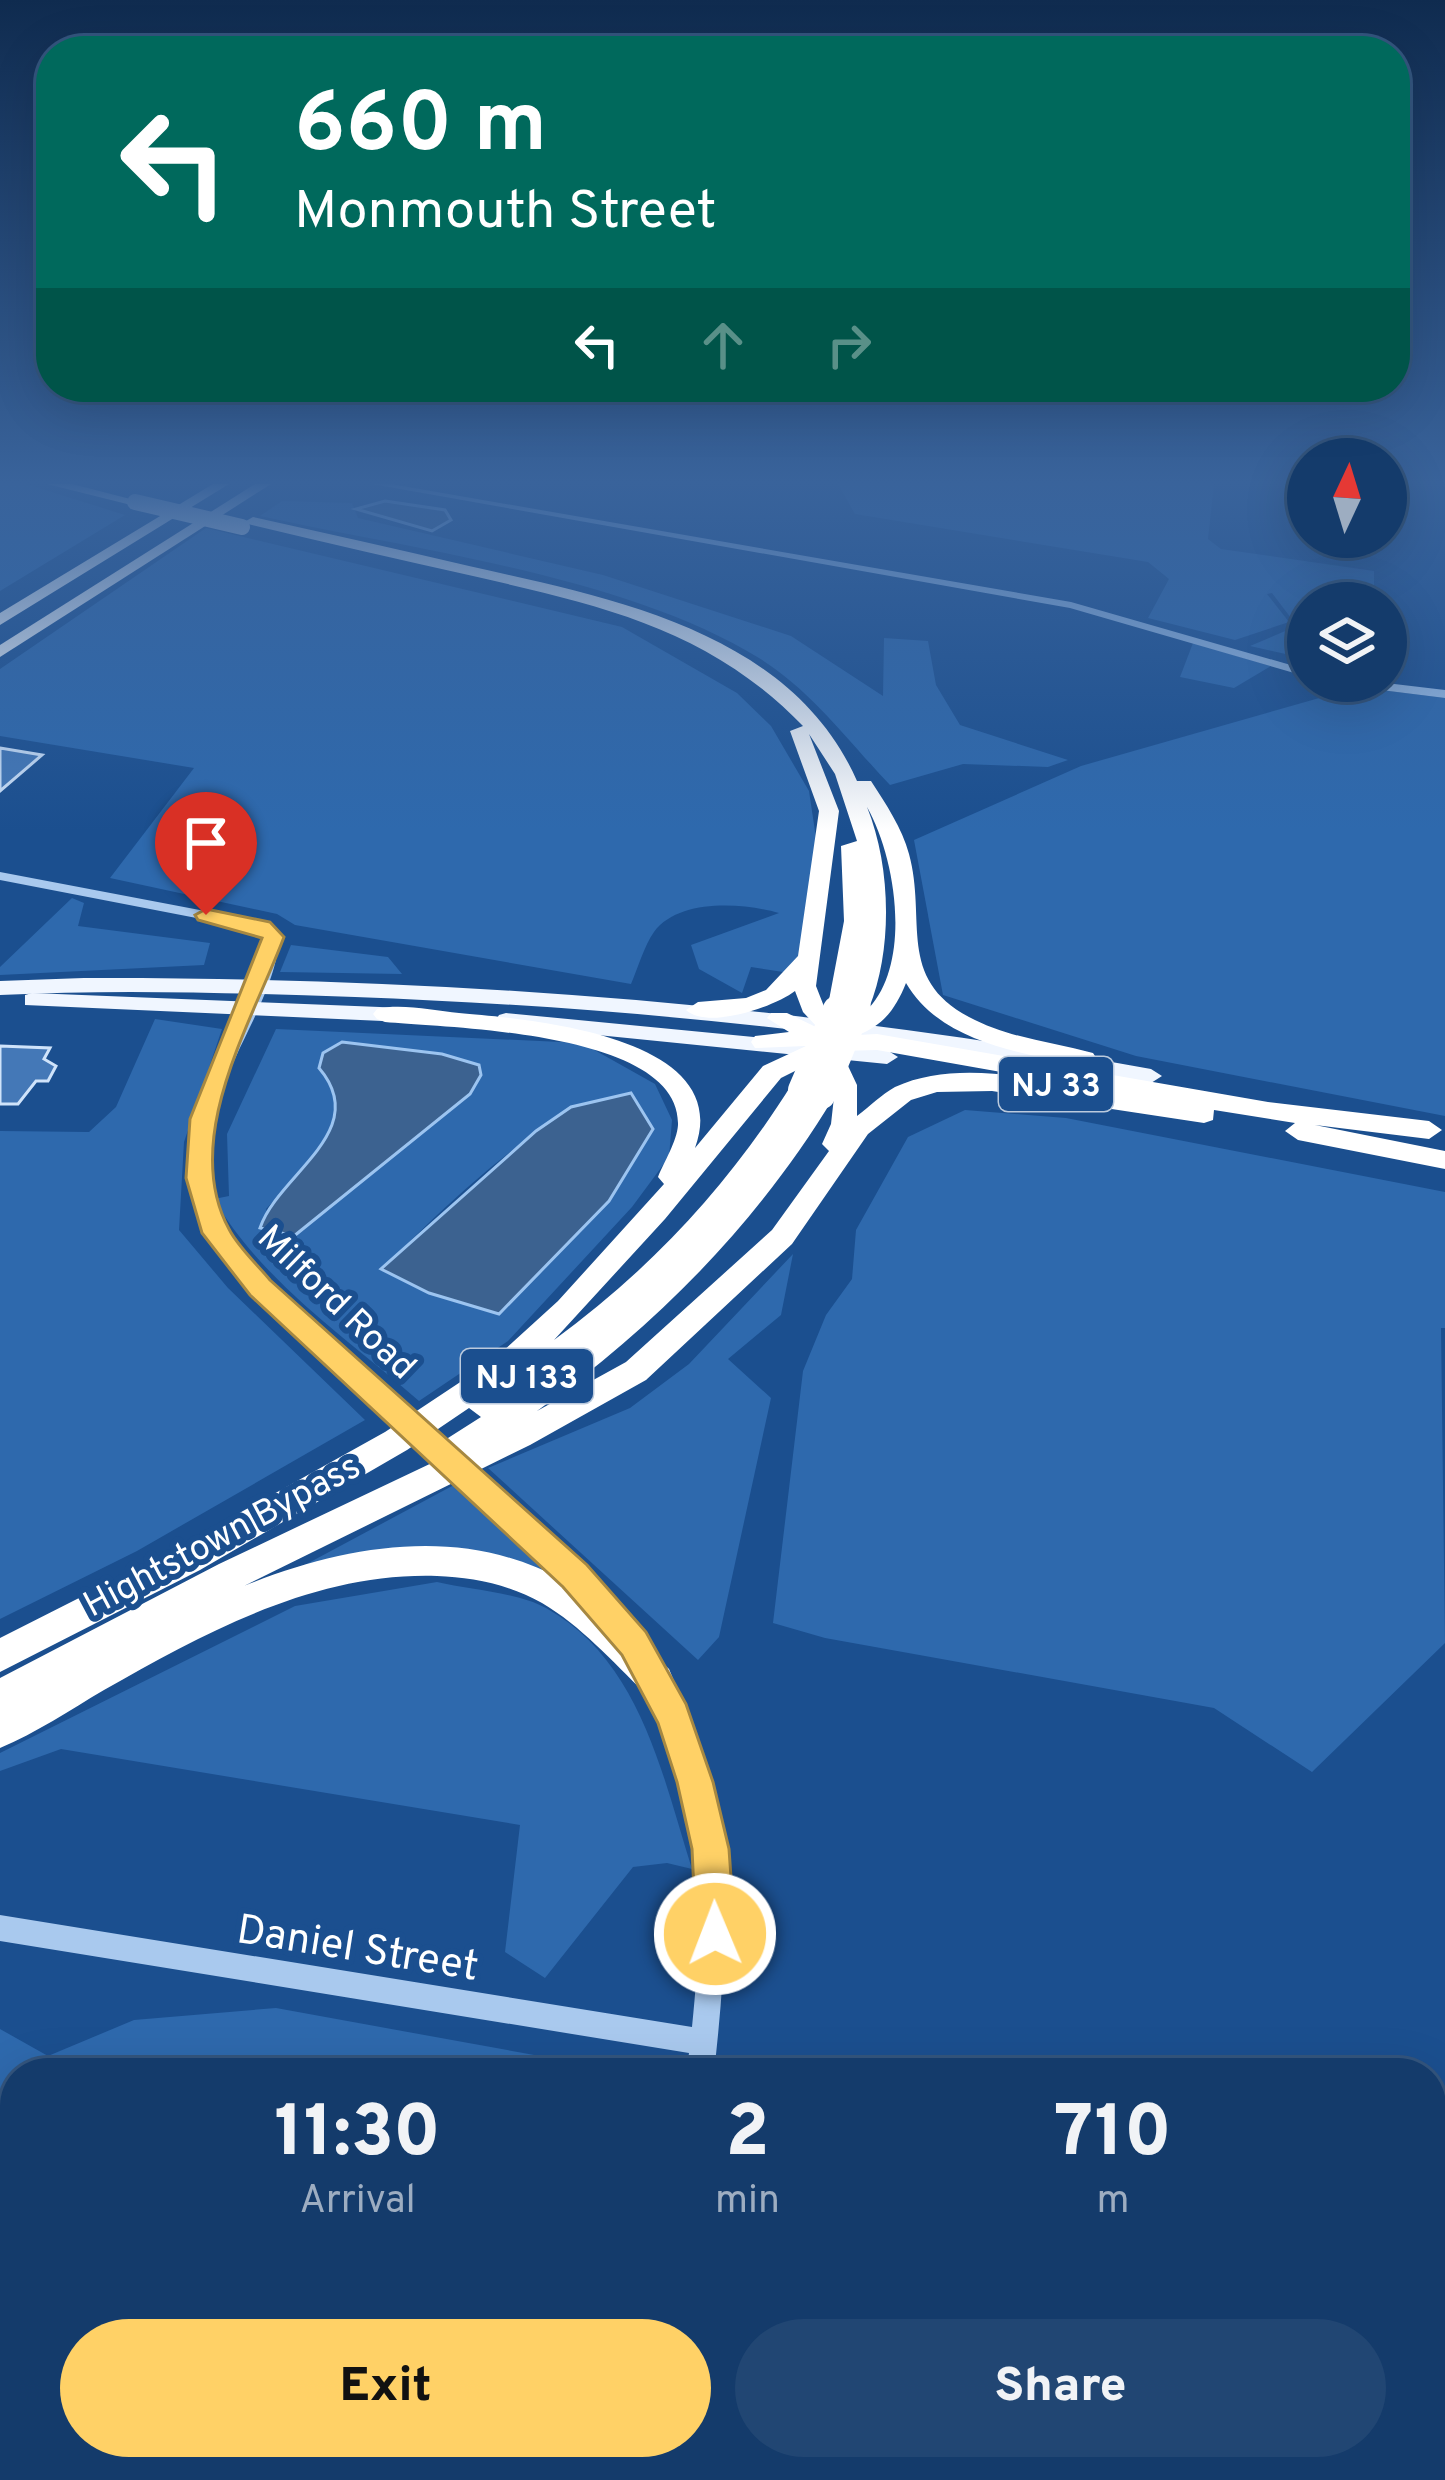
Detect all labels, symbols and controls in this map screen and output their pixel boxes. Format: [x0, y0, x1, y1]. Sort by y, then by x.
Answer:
text: 660 m [294, 75, 547, 181]
icon: left [96, 84, 252, 240]
text: Monmouth Street [294, 179, 717, 248]
icon: left [564, 312, 630, 378]
icon: ahead [690, 312, 756, 378]
icon: right [816, 312, 882, 378]
north arrow [1287, 438, 1407, 558]
map controls [1287, 438, 1407, 702]
button: layers [1287, 582, 1407, 702]
pin [155, 792, 257, 915]
icon: arrive [173, 810, 239, 876]
road number: NJ 33 [999, 1057, 1113, 1111]
street label: Milford Road [246, 1217, 424, 1391]
road number: NJ 133 [461, 1349, 593, 1403]
street label: Hightstown Bypass [76, 1445, 369, 1630]
position arrow [652, 1871, 778, 1997]
street label: Daniel Street [233, 1905, 482, 1996]
text: 11:30 [274, 2090, 441, 2182]
text: 2 [726, 2090, 770, 2182]
text: 710 [1054, 2090, 1172, 2182]
text: Arrival [299, 2178, 416, 2227]
text: min [715, 2178, 780, 2227]
text: m [1096, 2178, 1129, 2227]
button: Exit [60, 2319, 711, 2457]
button: Share [735, 2319, 1386, 2457]

